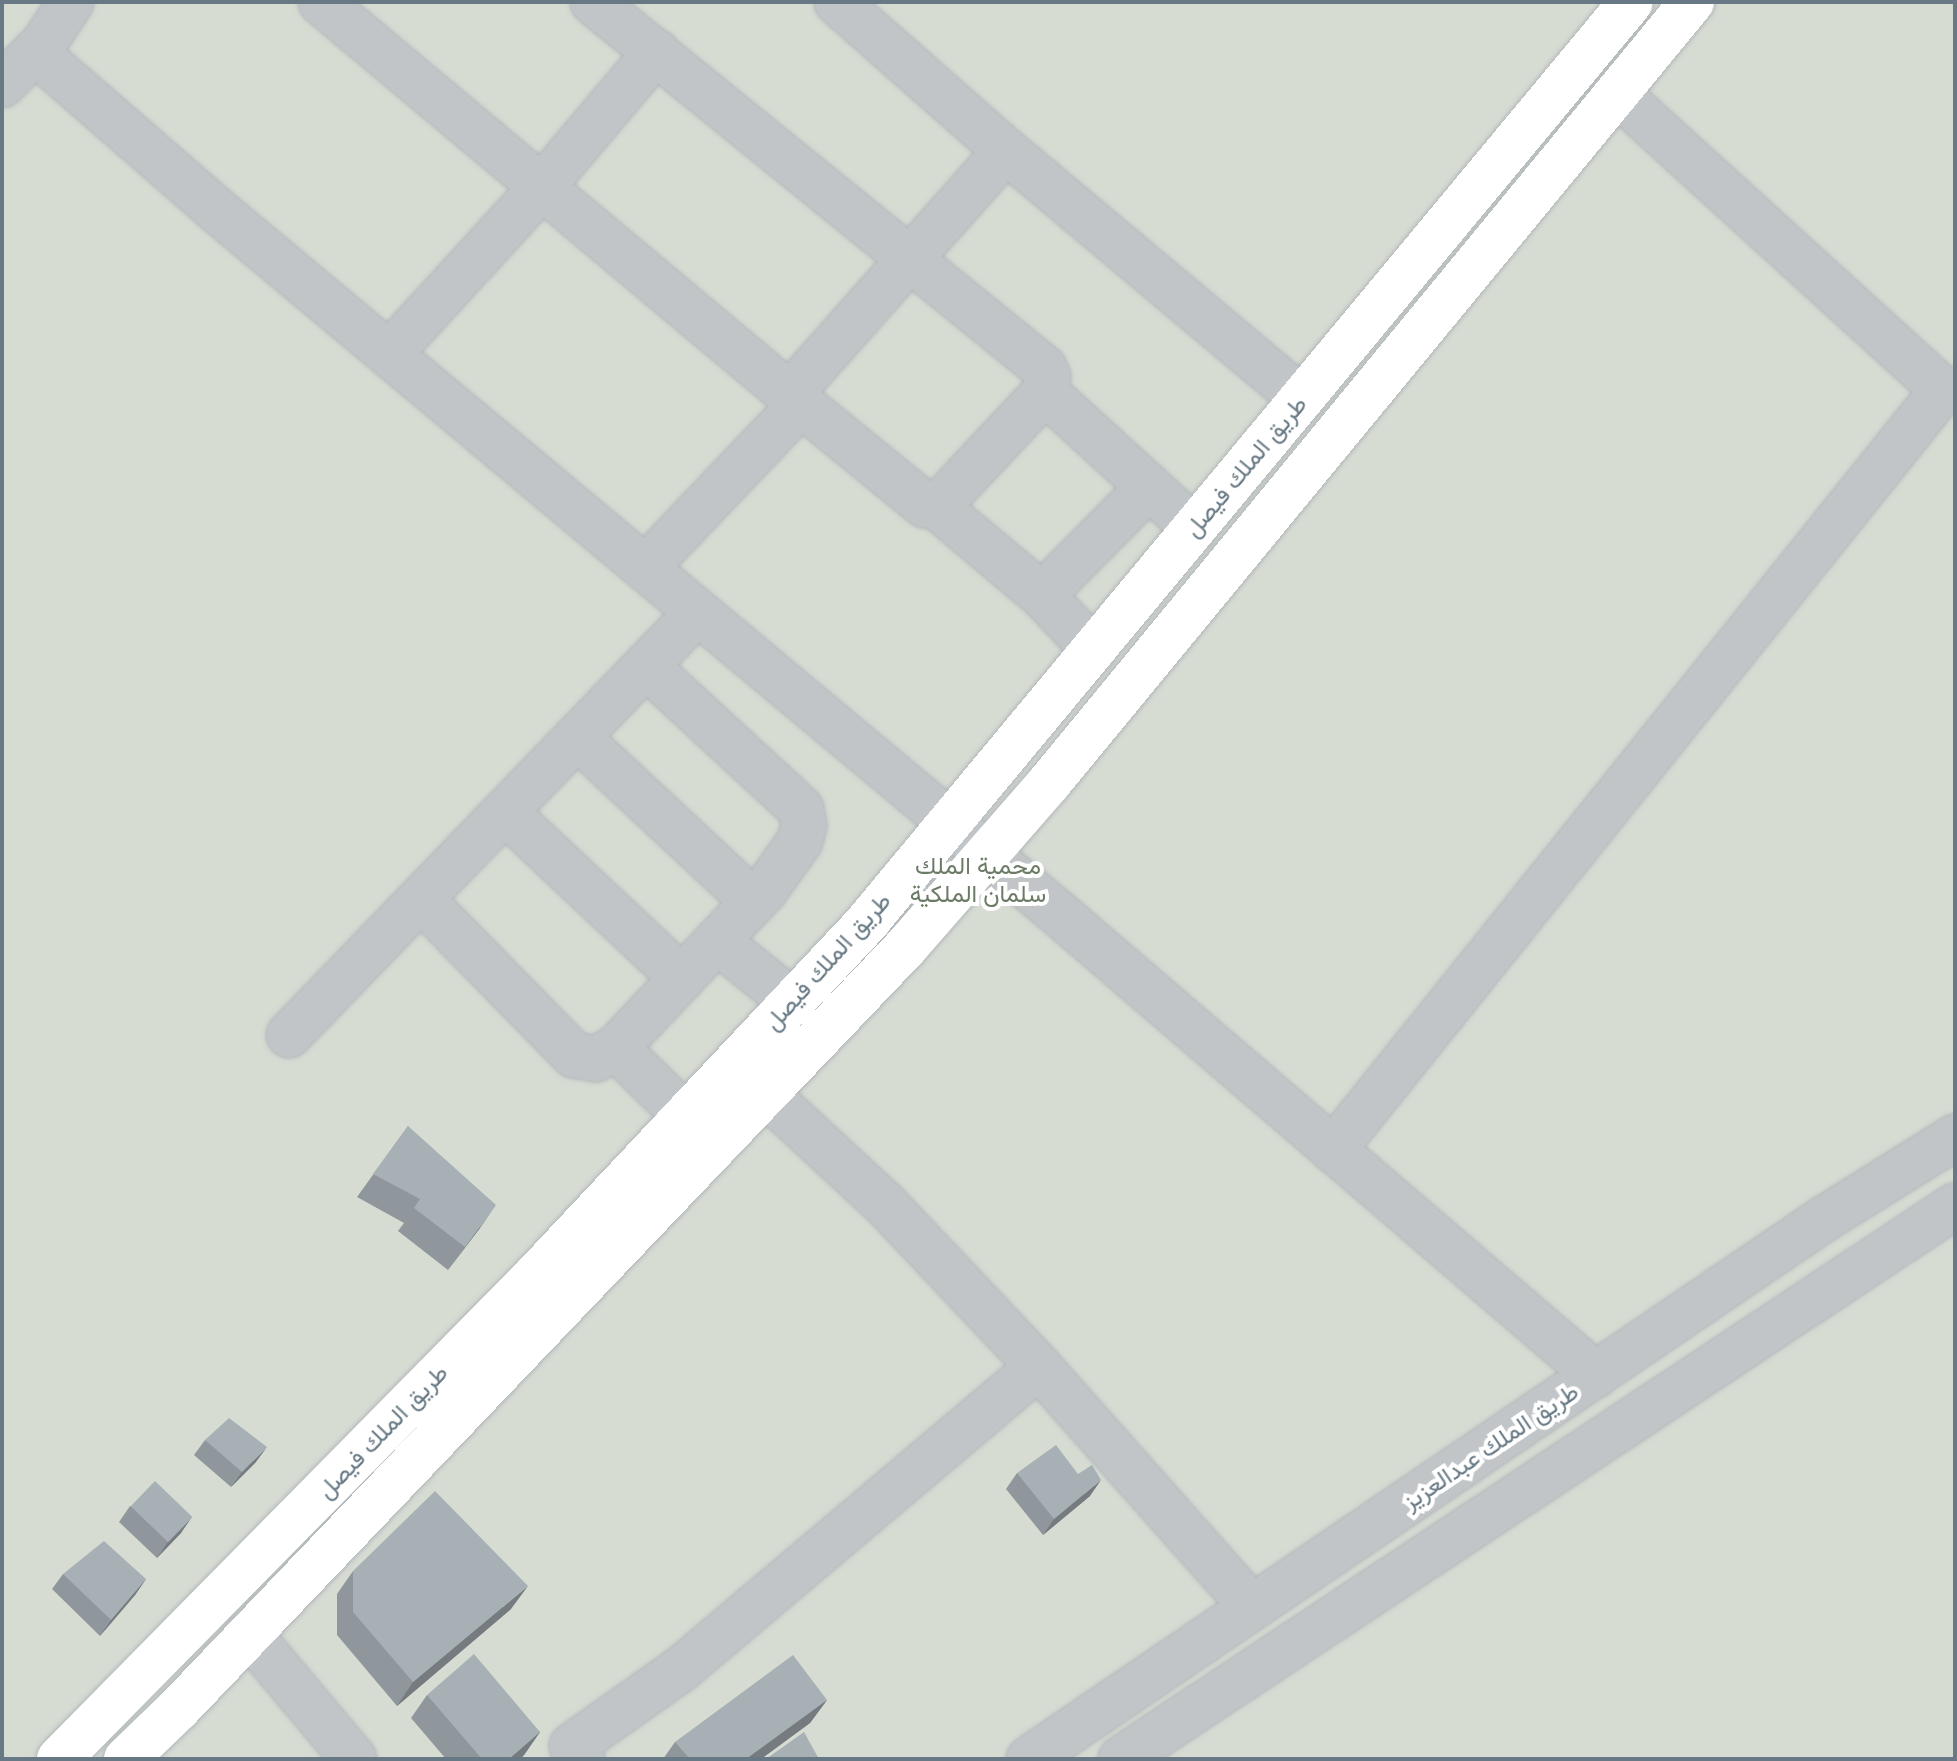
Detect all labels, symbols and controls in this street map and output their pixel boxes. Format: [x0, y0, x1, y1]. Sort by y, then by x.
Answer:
street label: طريق الملك فيصل [1179, 391, 1313, 543]
park label: محمية الملك سلمان الملكية [910, 853, 1046, 909]
street label: طريق الملك فيصل [759, 887, 897, 1037]
street label: طريق الملك فيصل [312, 1359, 454, 1505]
street label: طريق الملك عبدالعزيز [1398, 1378, 1584, 1516]

